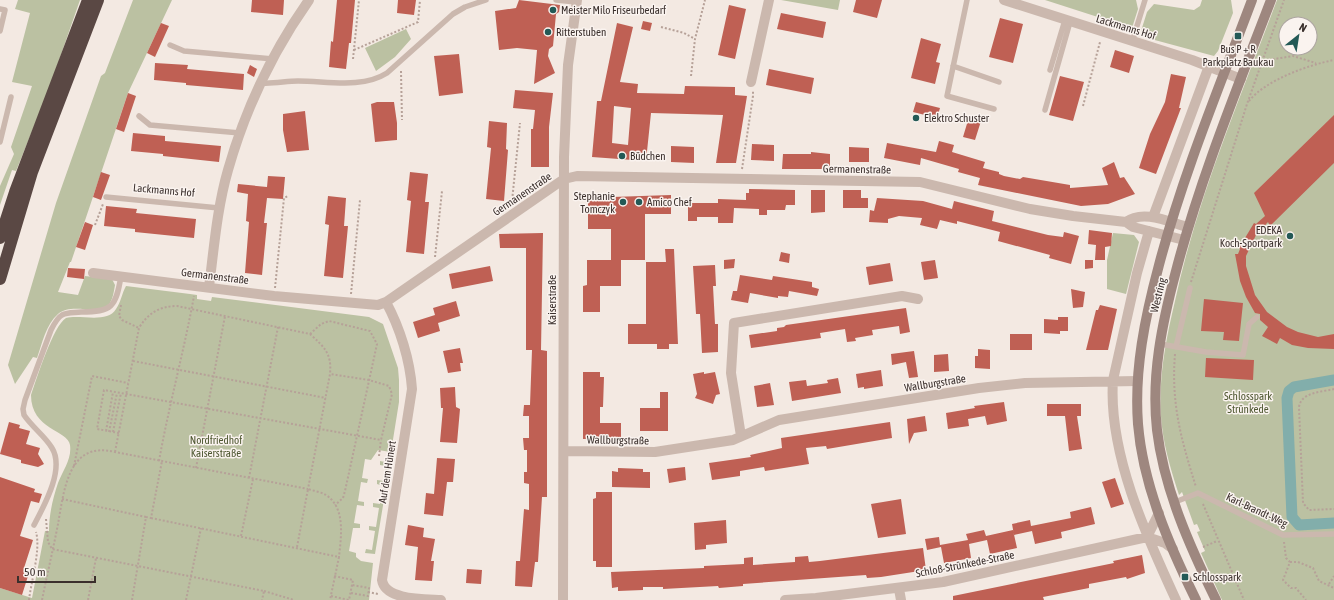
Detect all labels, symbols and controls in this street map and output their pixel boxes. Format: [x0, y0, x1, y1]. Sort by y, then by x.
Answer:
place label: Meister Milo Friseurbedarf [561, 4, 666, 16]
marker: Meister Milo Friseurbedarf [548, 5, 558, 15]
street label: Lackmanns Hof [1095, 12, 1157, 42]
north arrow [1278, 16, 1318, 56]
text: N [1297, 21, 1309, 34]
place label: Ritterstuben [556, 26, 606, 38]
marker: Ritterstuben [543, 27, 553, 37]
marker: Bus P + R Parkplatz Baukau [1233, 31, 1243, 41]
place label: Bus P + R Parkplatz Baukau [1202, 43, 1274, 68]
place label: Elektro Schuster [924, 112, 990, 124]
marker: Elektro Schuster [911, 113, 921, 123]
place label: Büdchen [630, 150, 665, 162]
marker: Büdchen [617, 151, 627, 161]
street label: Germanenstraße [823, 162, 891, 176]
street label: Germanenstraße [490, 170, 554, 218]
street label: Lackmanns Hof [133, 181, 195, 199]
place label: Stephanie Tomczyk [574, 190, 615, 215]
place label: Amico Chef [647, 196, 692, 208]
marker: Stephanie Tomczyk [618, 197, 628, 207]
marker: Amico Chef [634, 197, 644, 207]
place label: EDEKA Koch-Sportpark [1220, 224, 1283, 249]
marker: EDEKA Koch-Sportpark [1285, 231, 1295, 241]
street label: Germanenstraße [180, 266, 250, 286]
street label: Kaiserstraße [546, 275, 558, 325]
street label: Westring [1148, 276, 1168, 314]
street label: Wallburgstraße [903, 372, 967, 394]
park label: Schlosspark Strünkede [1224, 390, 1272, 415]
street label: Wallburgstraße [587, 433, 649, 447]
park label: Nordfriedhof Kaiserstraße [190, 434, 242, 459]
street label: Auf dem Hünert [376, 440, 398, 504]
street label: Karl-Brandt-Weg [1224, 491, 1290, 530]
street label: Schloß-Strünkede-Straße [915, 549, 1015, 579]
scale bar [18, 558, 95, 584]
text: 50 m [24, 565, 46, 579]
place label: Schlosspark [1193, 571, 1241, 583]
marker: Schlosspark [1180, 572, 1190, 582]

